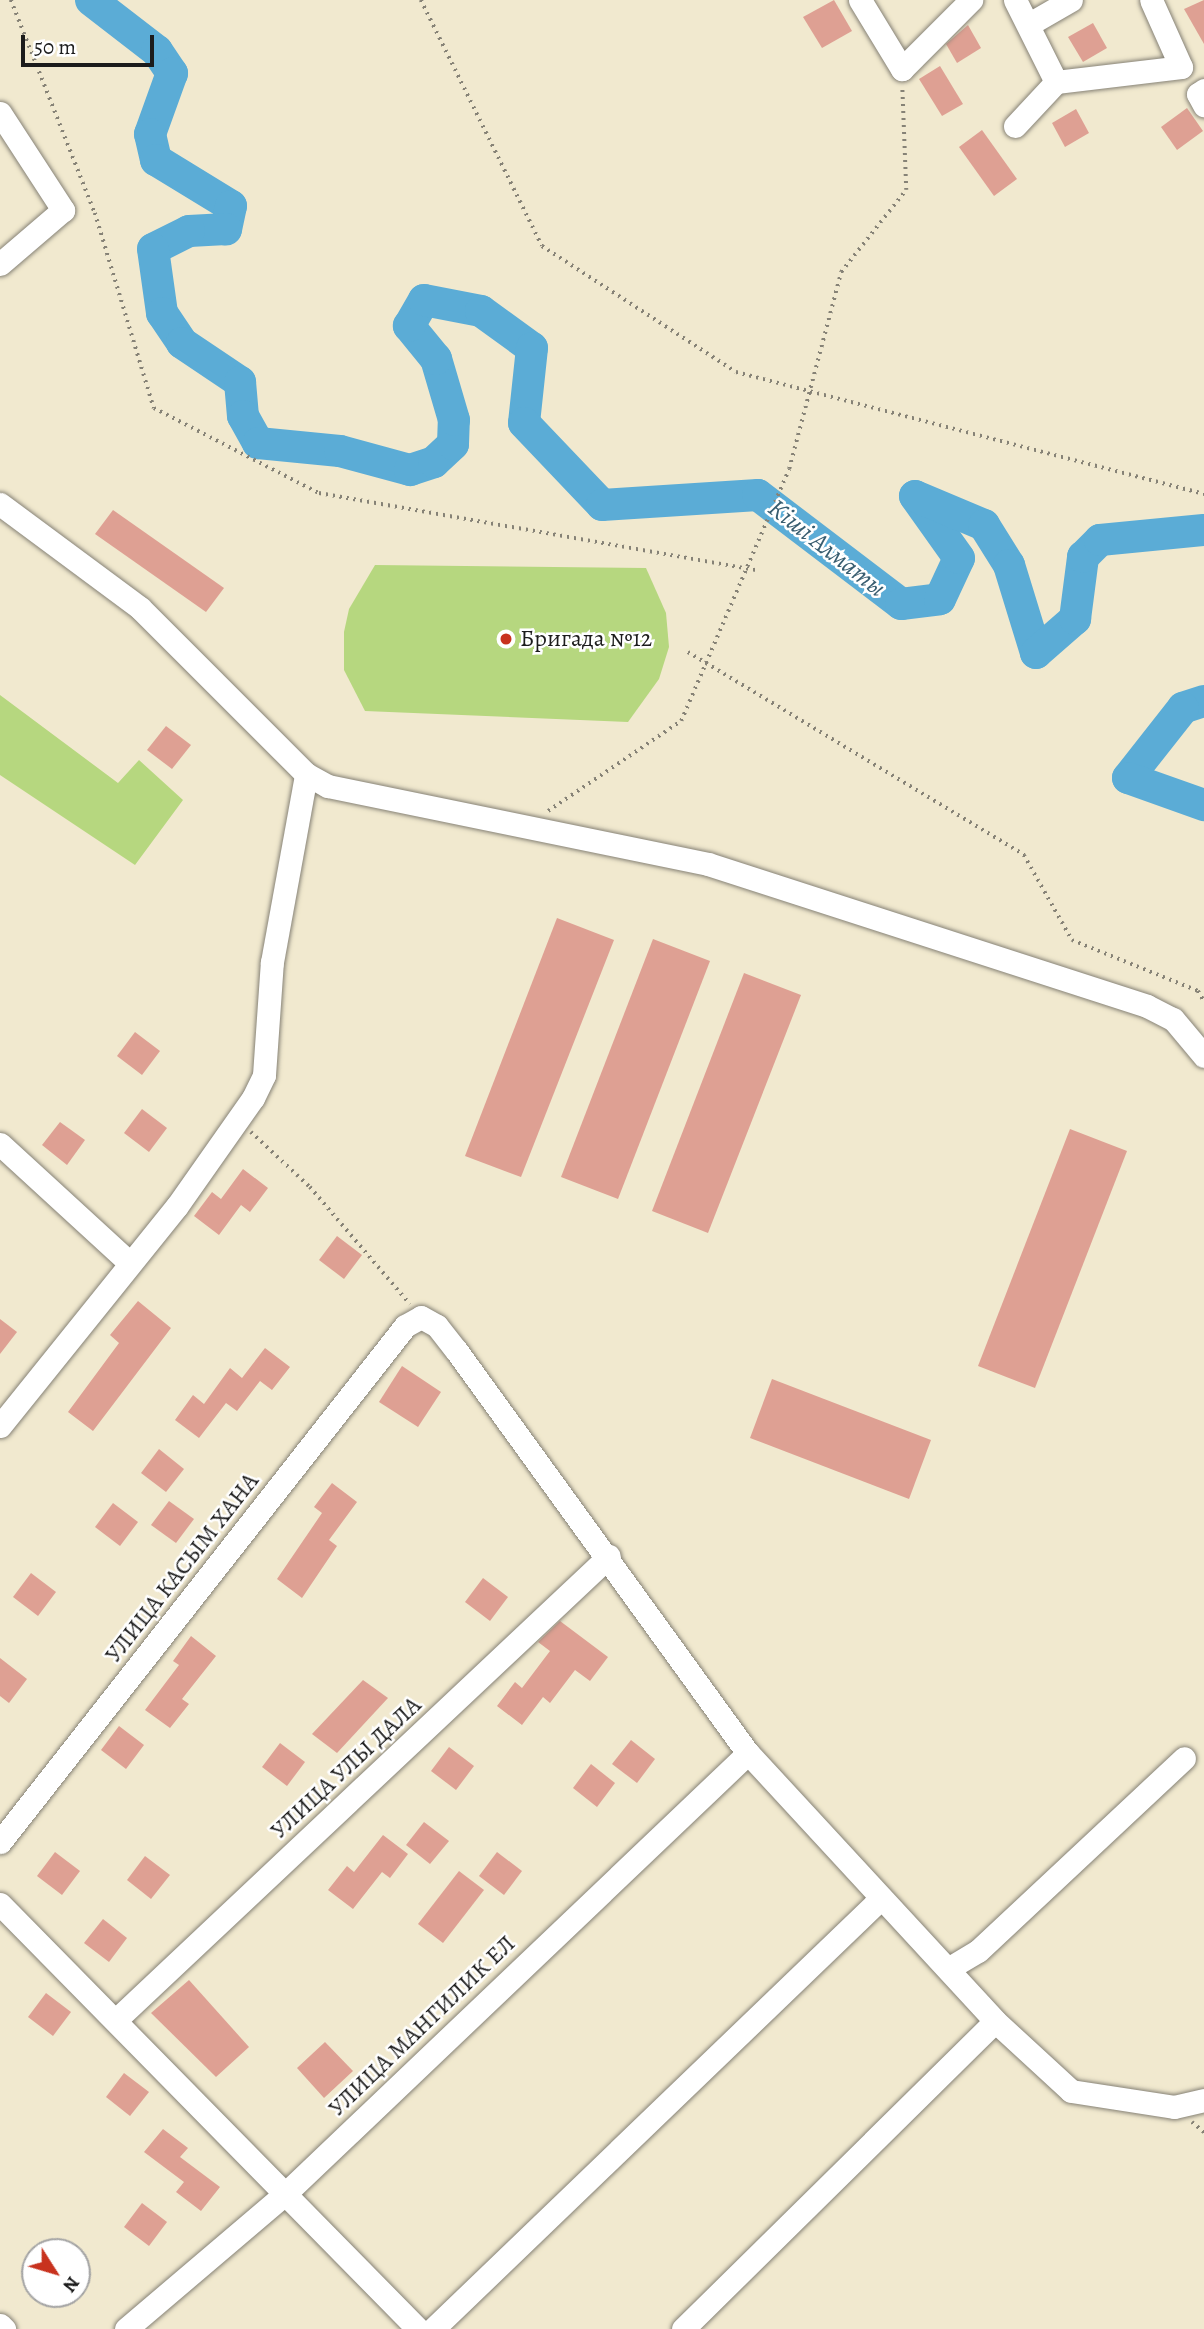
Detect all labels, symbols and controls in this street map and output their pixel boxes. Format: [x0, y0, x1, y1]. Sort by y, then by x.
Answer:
scale bar [24, 21, 158, 65]
text: 50 m [34, 33, 76, 61]
water label: Кіші Алматы [762, 492, 892, 604]
place label: Бригада №12 [520, 625, 652, 653]
marker: Бригада №12 [498, 631, 514, 647]
street label: УЛИЦА КАСЫМ ХАНА [99, 1467, 265, 1669]
street label: УЛИЦА УЛЫ ДАЛА [265, 1691, 427, 1845]
street label: УЛИЦА МАНГИЛИК ЕЛ [323, 1929, 521, 2123]
north arrow [21, 2238, 91, 2308]
text: N [57, 2271, 86, 2298]

